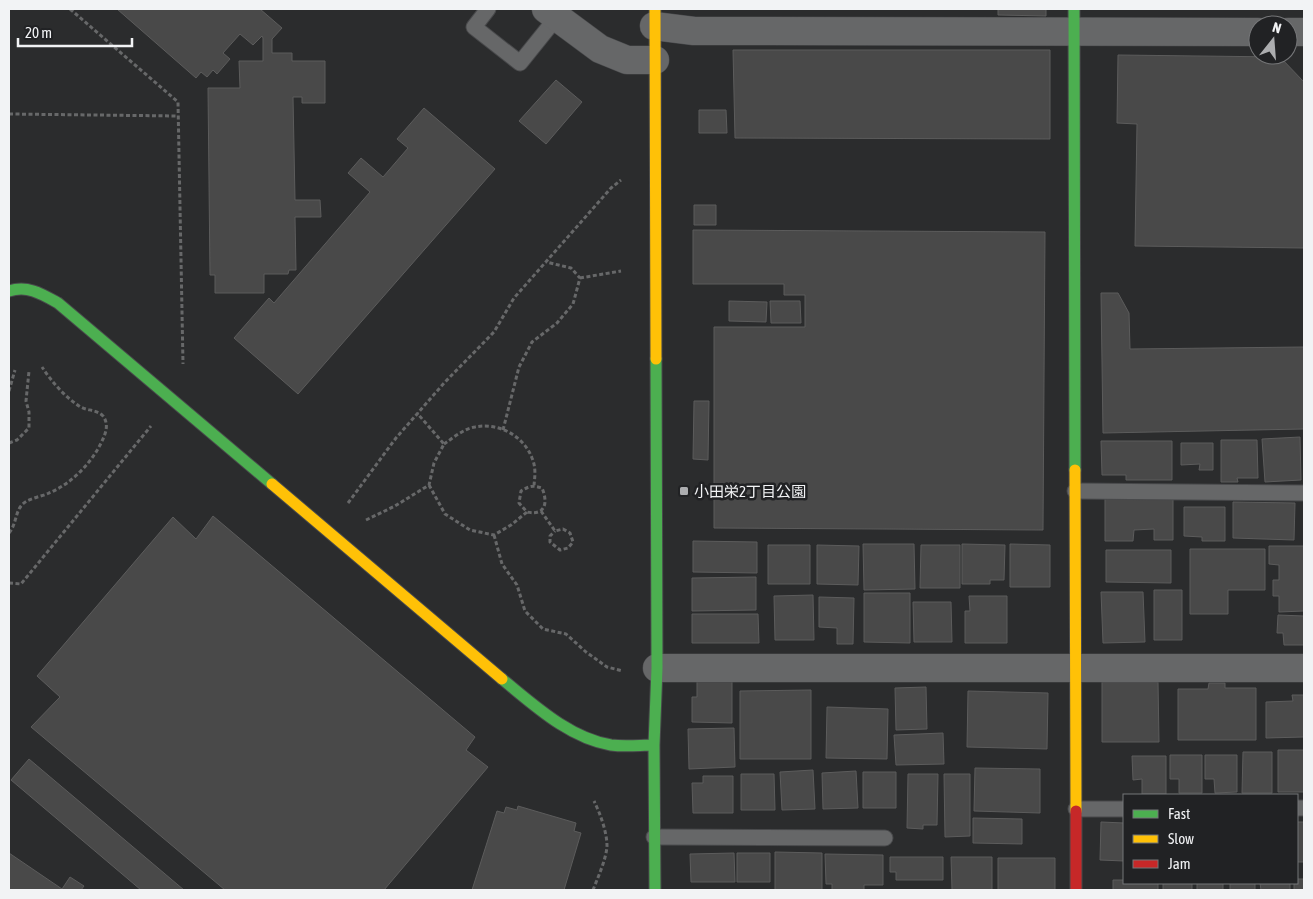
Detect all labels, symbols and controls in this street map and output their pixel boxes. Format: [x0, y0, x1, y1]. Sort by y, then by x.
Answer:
scale bar [18, 15, 131, 47]
north arrow [1248, 15, 1298, 65]
text: N [1271, 19, 1283, 36]
text: 20 m [25, 24, 52, 41]
place label: 小田栄2丁目公園 [694, 483, 806, 500]
marker: 小田栄2丁目公園 [678, 485, 690, 497]
legend [1123, 794, 1298, 884]
text: Fast [1168, 805, 1190, 822]
text: Slow [1168, 830, 1194, 847]
text: Jam [1168, 855, 1191, 872]

